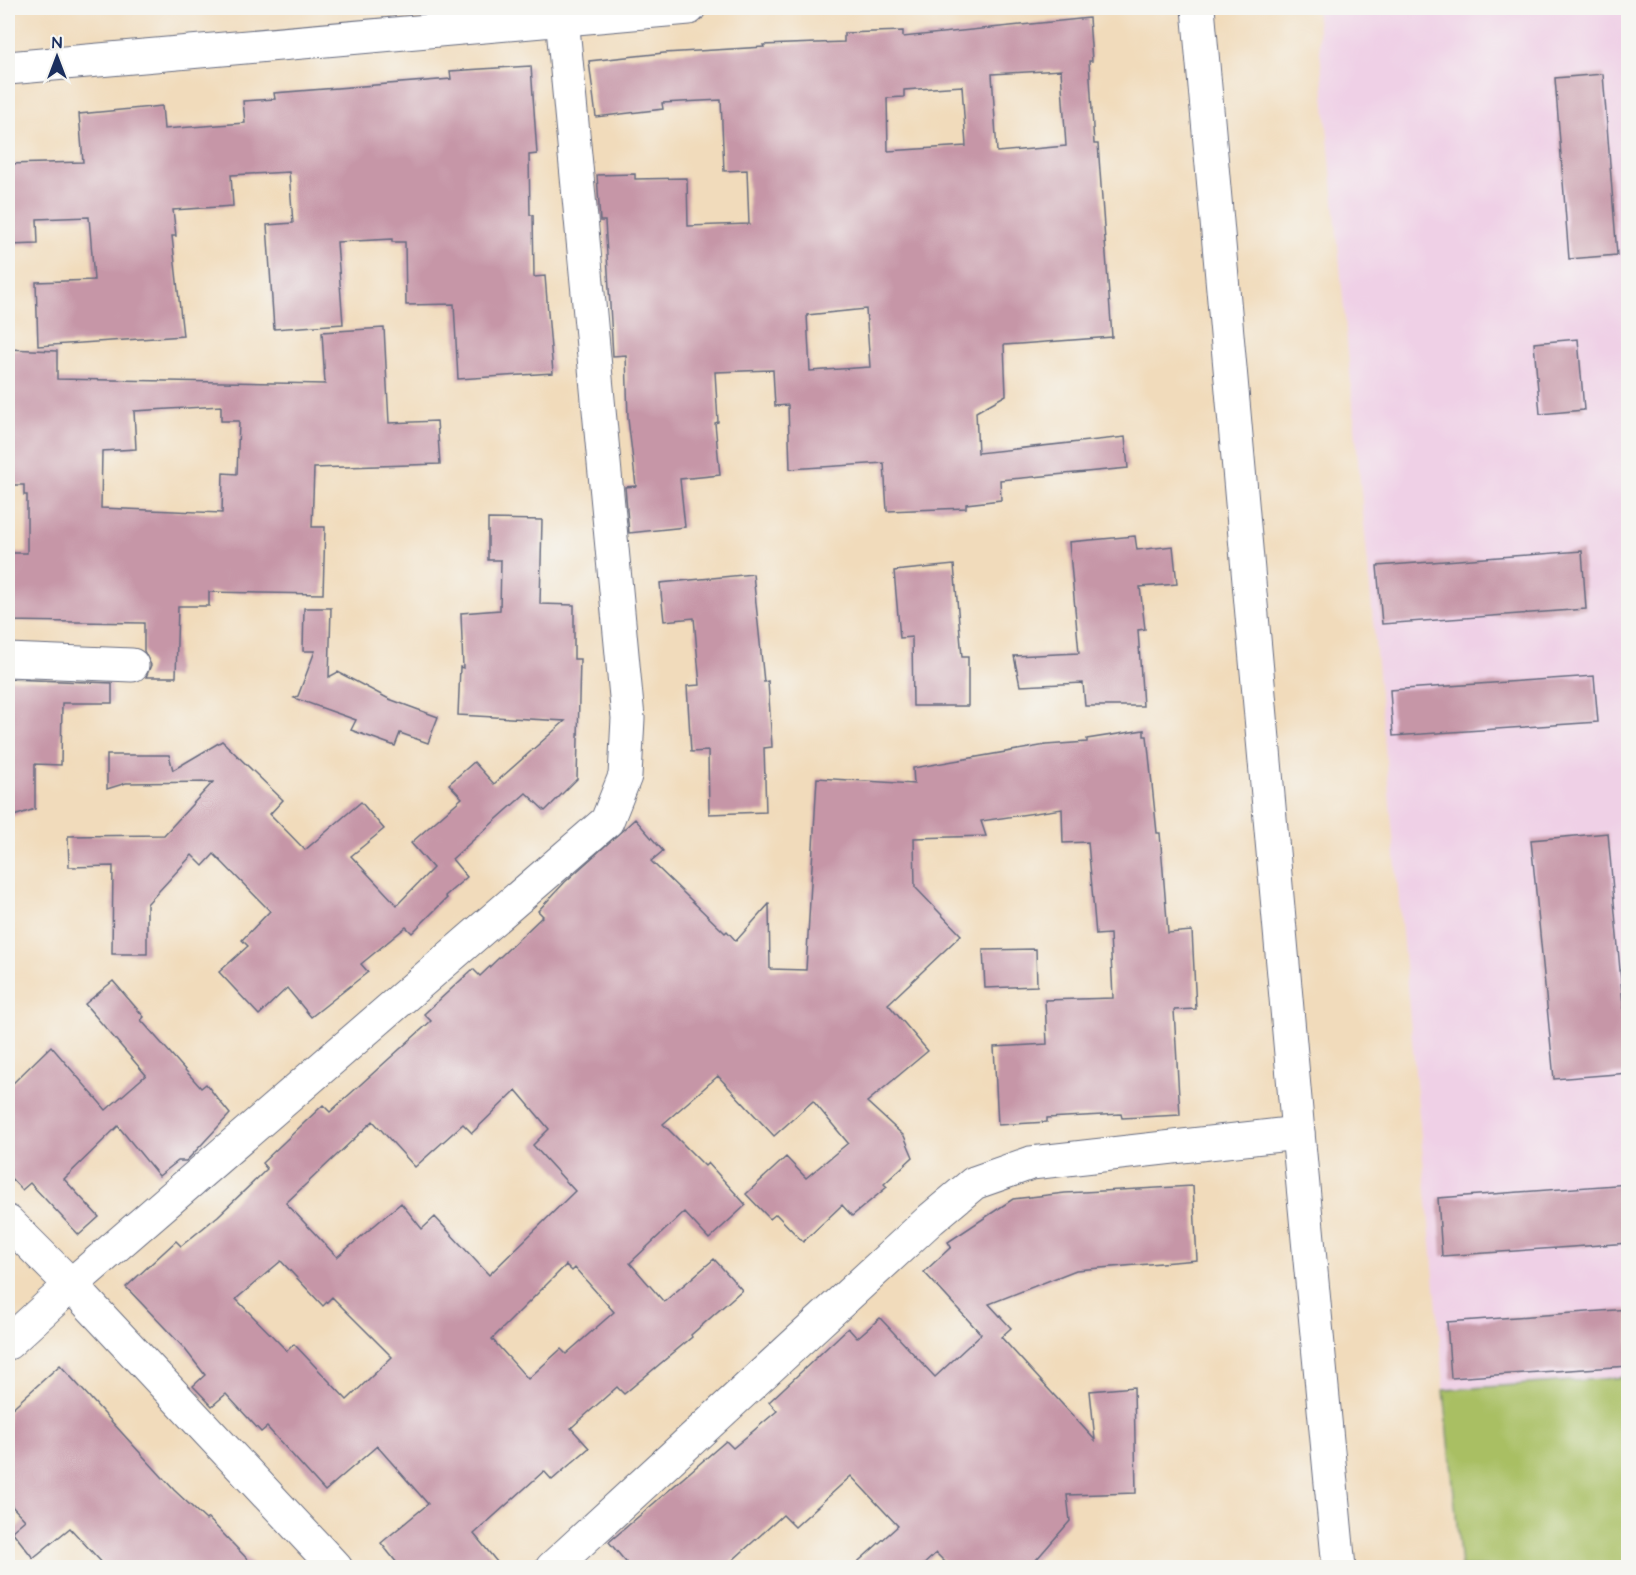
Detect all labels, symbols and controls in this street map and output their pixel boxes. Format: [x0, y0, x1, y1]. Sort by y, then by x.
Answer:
north arrow [27, 27, 87, 87]
text: N [52, 32, 62, 54]

